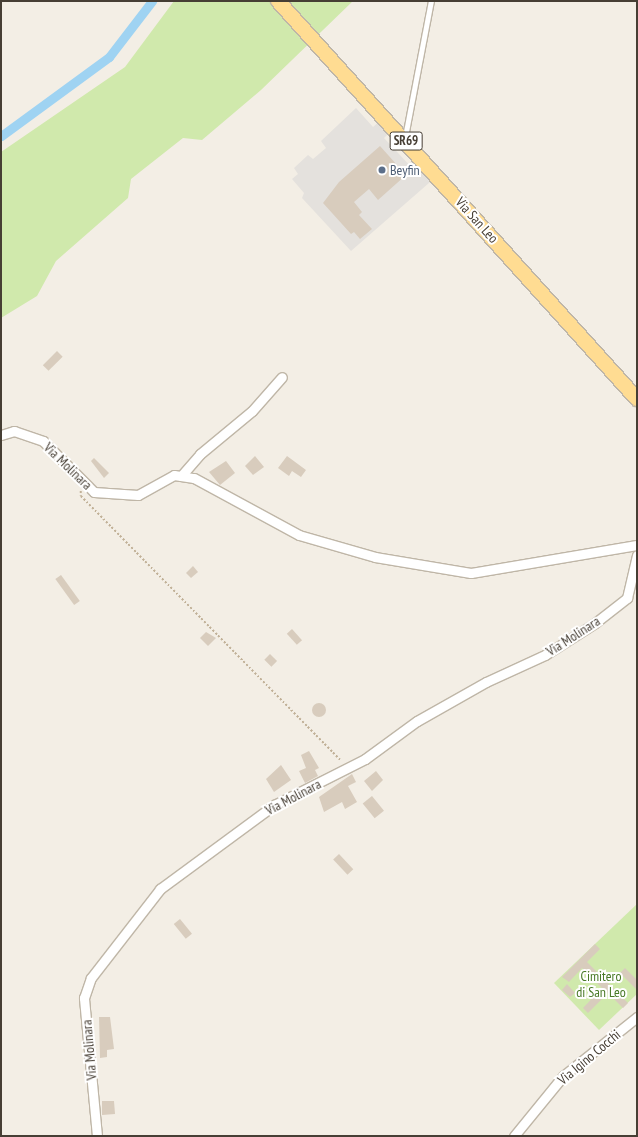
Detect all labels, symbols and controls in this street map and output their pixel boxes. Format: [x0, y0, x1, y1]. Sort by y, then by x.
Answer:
road number: SR69 [389, 130, 423, 152]
place label: Beyfin [390, 162, 420, 178]
marker: Beyfin [377, 165, 387, 175]
street label: Via San Leo [452, 194, 502, 246]
street label: Via Molinara [40, 439, 96, 493]
street label: Via Molinara [543, 612, 603, 660]
street label: Via Molinara [262, 775, 324, 819]
park label: Cimitero di San Leo [576, 968, 626, 1000]
street label: Via Molinara [78, 1019, 100, 1081]
street label: Via Igino Cocchi [554, 1026, 624, 1088]

